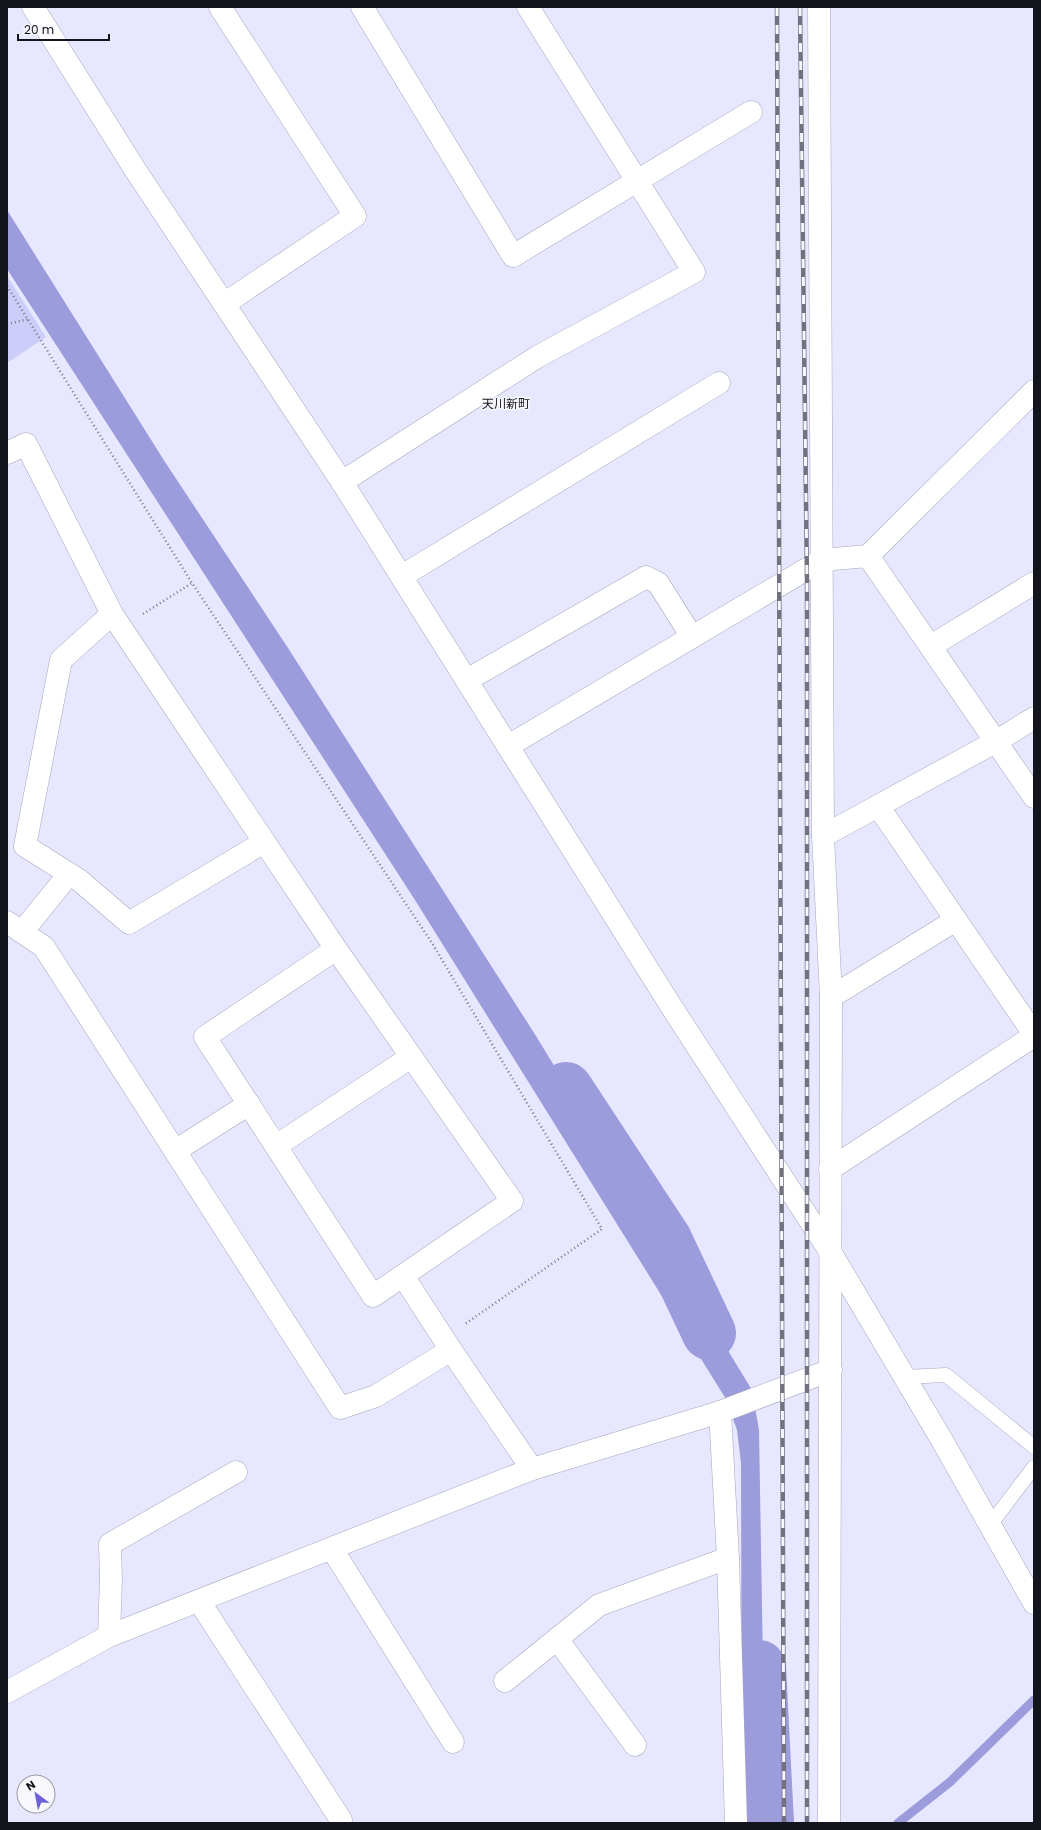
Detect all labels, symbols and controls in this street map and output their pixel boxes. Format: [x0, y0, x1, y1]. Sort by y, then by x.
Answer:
scale bar [18, 16, 109, 42]
text: 20 m [24, 21, 54, 38]
district label: 天川新町 [482, 395, 530, 412]
north arrow [16, 1774, 56, 1814]
text: N [23, 1777, 38, 1794]

